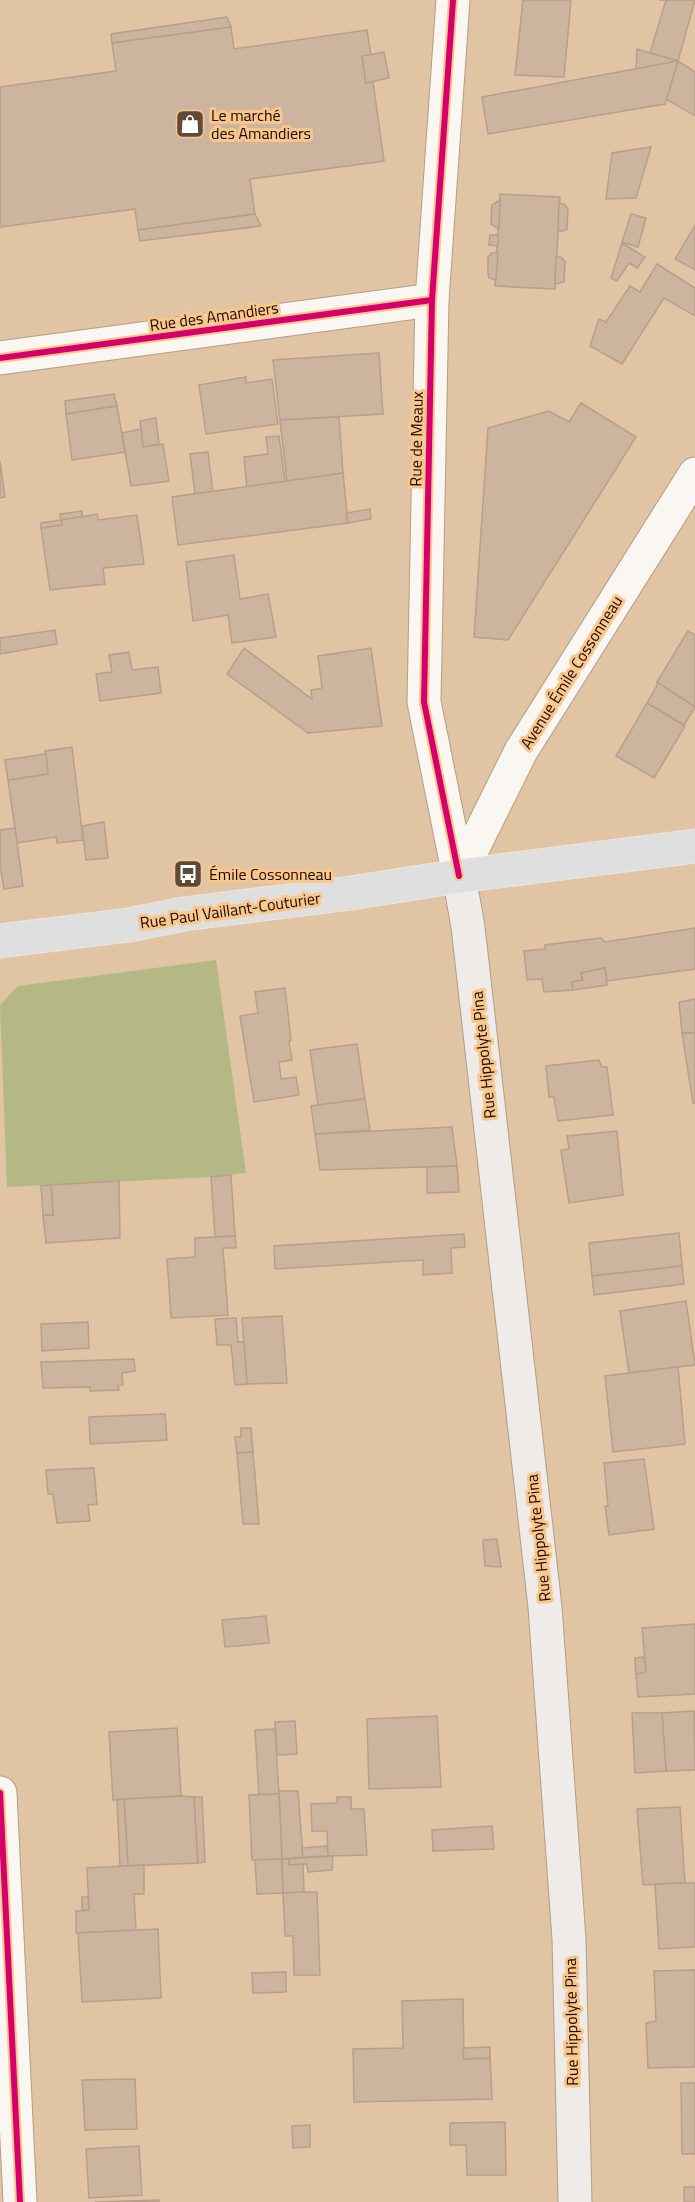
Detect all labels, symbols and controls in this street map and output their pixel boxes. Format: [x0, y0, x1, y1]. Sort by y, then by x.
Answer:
place label: Le marché des Amandiers [211, 103, 311, 145]
shop icon: Le marché des Amandiers [174, 108, 206, 140]
street label: Rue des Amandiers [148, 295, 280, 337]
street label: Rue de Meaux [403, 391, 429, 487]
street label: Avenue Émile Cossonneau [514, 591, 628, 753]
bus stop icon: Émile Cossonneau [172, 858, 204, 890]
place label: Émile Cossonneau [209, 862, 332, 886]
street label: Rue Paul Vaillant-Couturier [138, 885, 322, 935]
street label: Rue Hippolyte Pina [464, 990, 502, 1120]
street label: Rue Hippolyte Pina [519, 1473, 557, 1603]
street label: Rue Hippolyte Pina [558, 1958, 584, 2086]

